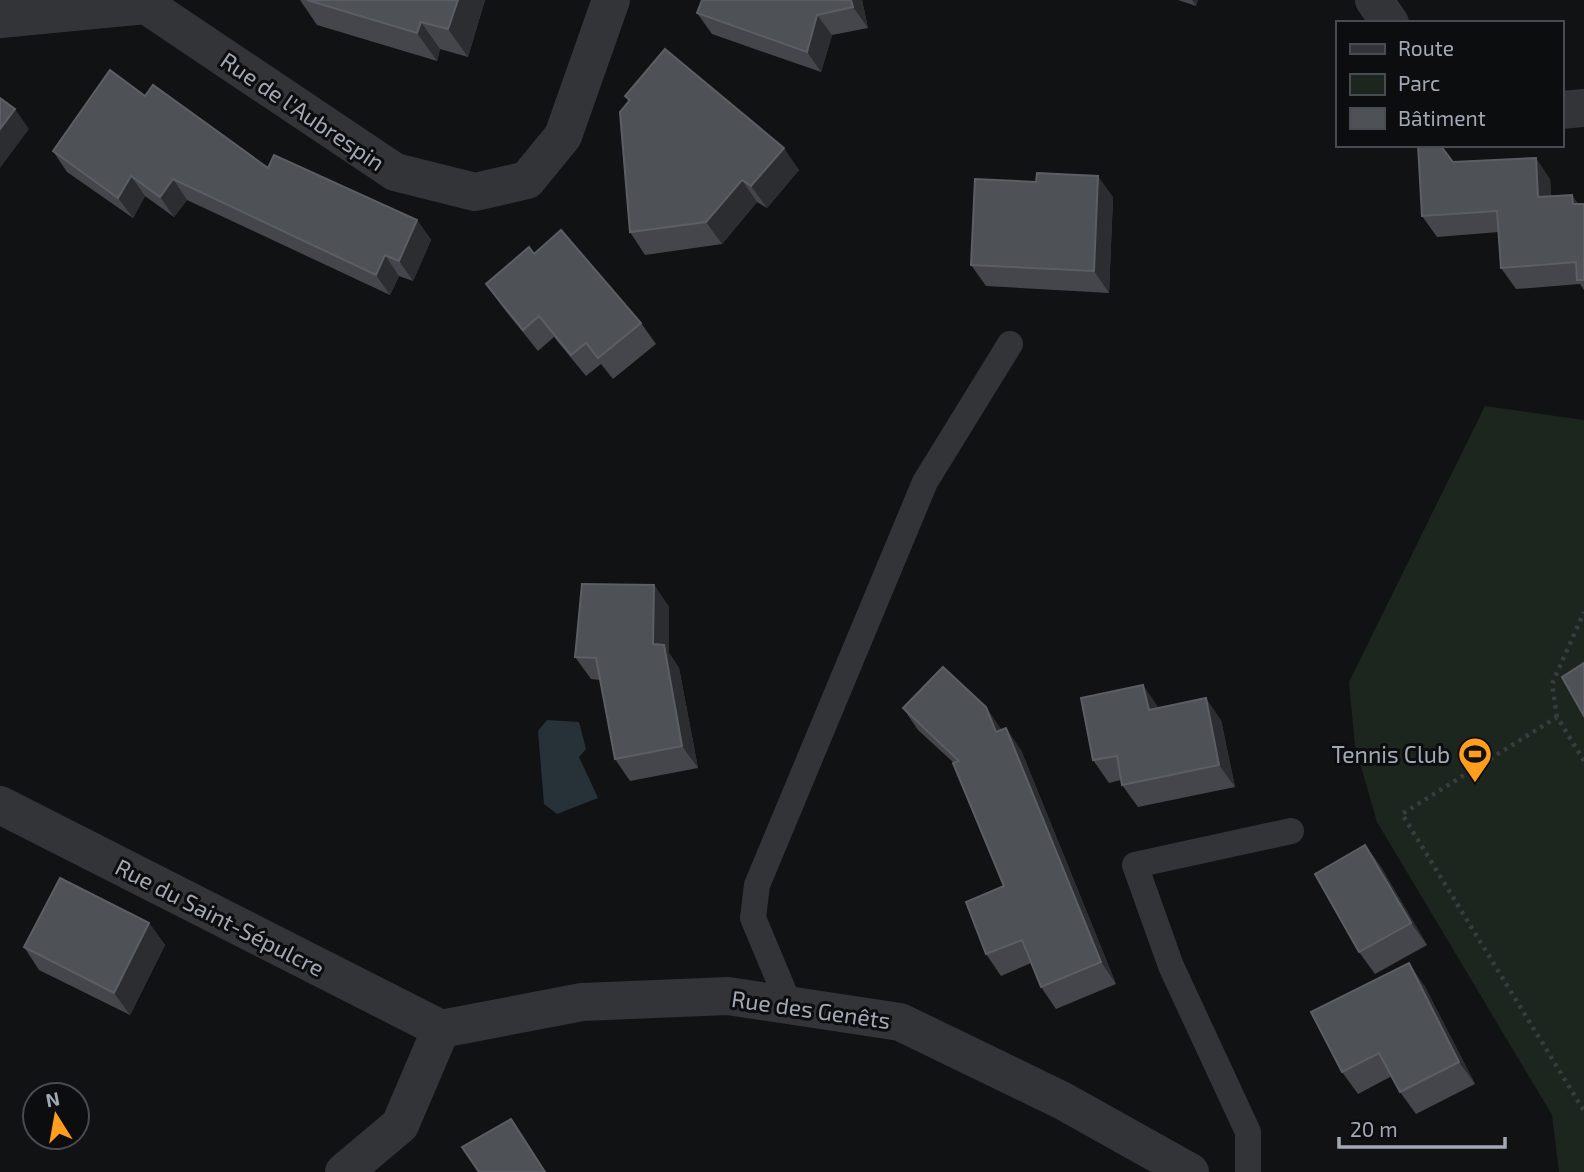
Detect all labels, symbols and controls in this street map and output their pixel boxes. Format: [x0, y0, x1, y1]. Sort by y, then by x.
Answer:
legend [1336, 21, 1563, 147]
text: Route [1398, 35, 1454, 60]
street label: Rue de l'Aubrespin [216, 46, 390, 176]
text: Parc [1398, 70, 1440, 95]
text: Bâtiment [1398, 105, 1486, 130]
sports icon: Tennis Club [1456, 735, 1494, 784]
place label: Tennis Club [1331, 740, 1450, 768]
street label: Rue du Saint-Sépulcre [111, 852, 329, 982]
street label: Rue des Genêts [730, 984, 892, 1034]
north arrow [21, 1081, 91, 1151]
text: N [44, 1086, 62, 1111]
scale bar [1339, 1106, 1505, 1150]
text: 20 m [1350, 1116, 1398, 1141]

